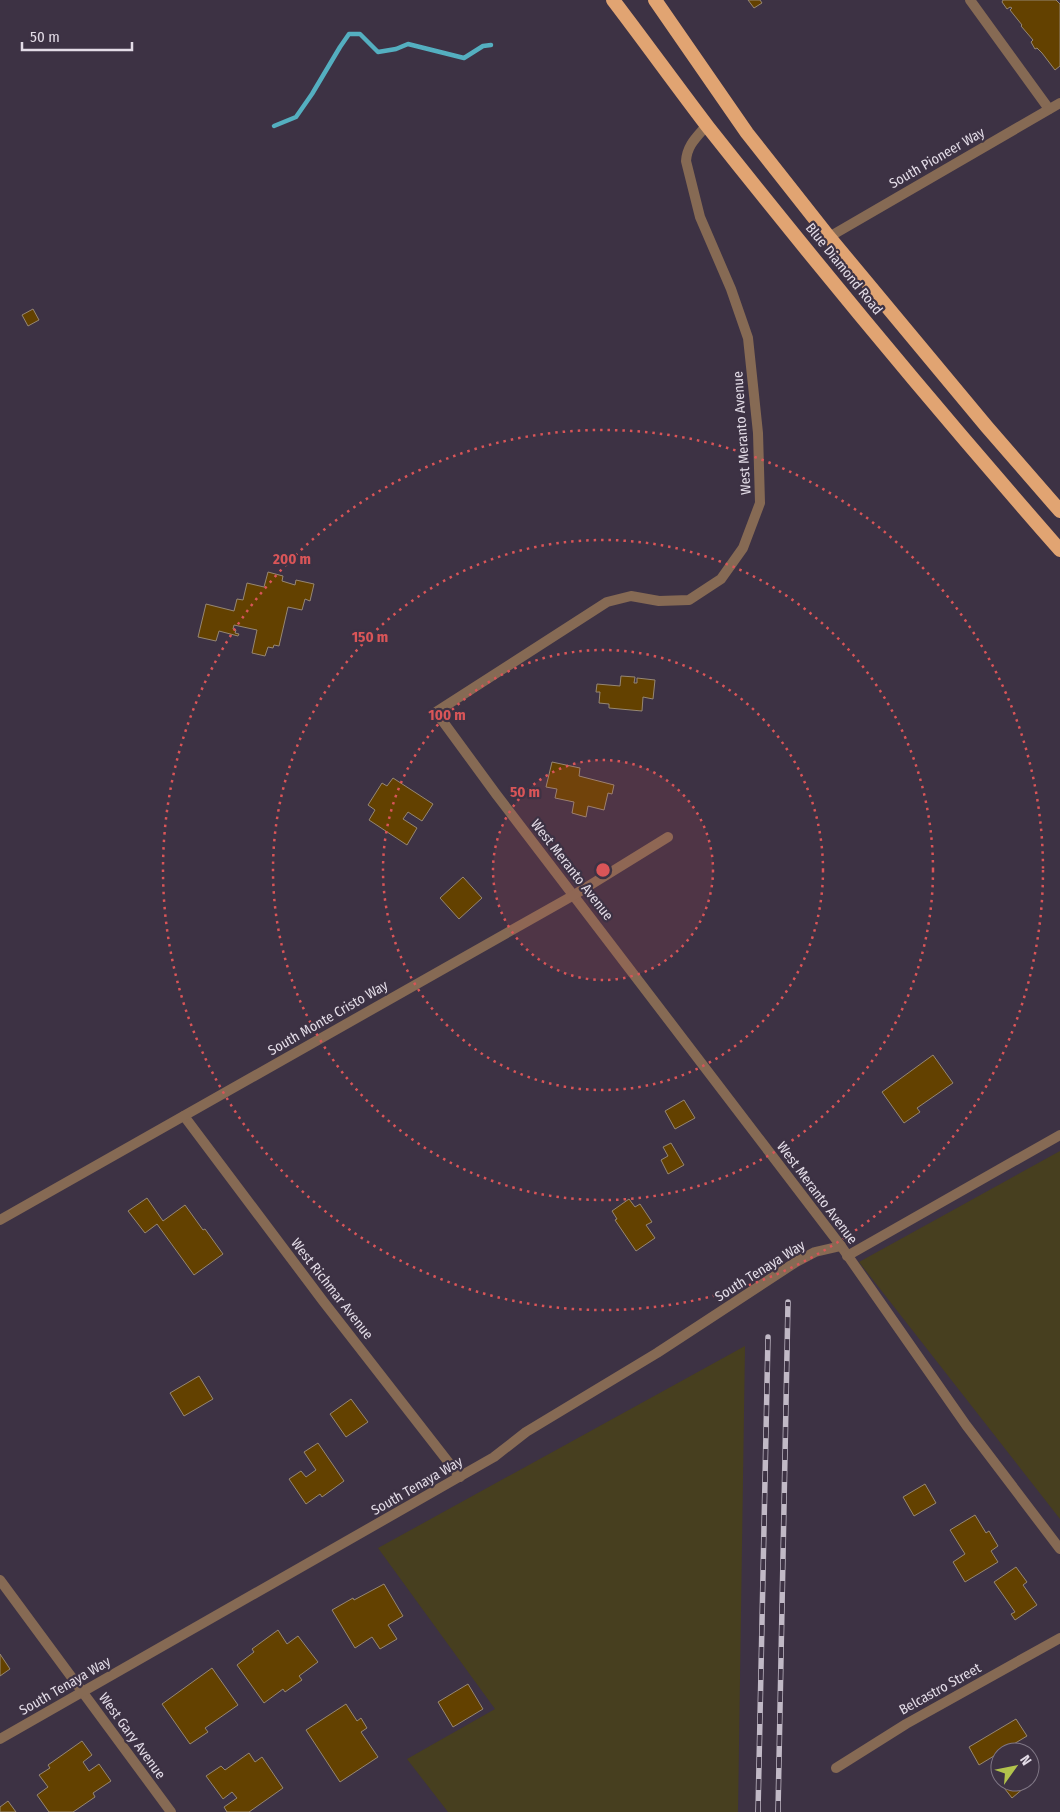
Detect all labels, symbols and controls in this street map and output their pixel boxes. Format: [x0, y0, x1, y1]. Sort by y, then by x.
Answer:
scale bar [22, 20, 132, 52]
text: 50 m [30, 28, 60, 46]
street label: South Pioneer Way [886, 123, 988, 192]
street label: Blue Diamond Road [802, 220, 886, 318]
street label: West Meranto Avenue [729, 371, 755, 495]
text: 200 m [272, 550, 311, 568]
text: 150 m [352, 628, 388, 646]
text: 100 m [428, 706, 466, 724]
text: 50 m [510, 783, 540, 801]
street label: West Meranto Avenue [527, 816, 617, 924]
centre of rings [594, 861, 612, 879]
street label: South Monte Cristo Way [265, 976, 392, 1059]
street label: West Meranto Avenue [773, 1138, 861, 1248]
street label: West Richmar Avenue [287, 1235, 377, 1343]
street label: South Tenaya Way [712, 1236, 809, 1305]
street label: South Tenaya Way [368, 1453, 466, 1519]
street label: South Tenaya Way [16, 1653, 114, 1719]
street label: Belcastro Street [896, 1659, 984, 1718]
street label: West Gary Avenue [95, 1690, 169, 1783]
north arrow [990, 1742, 1040, 1792]
text: N [1016, 1752, 1035, 1768]

